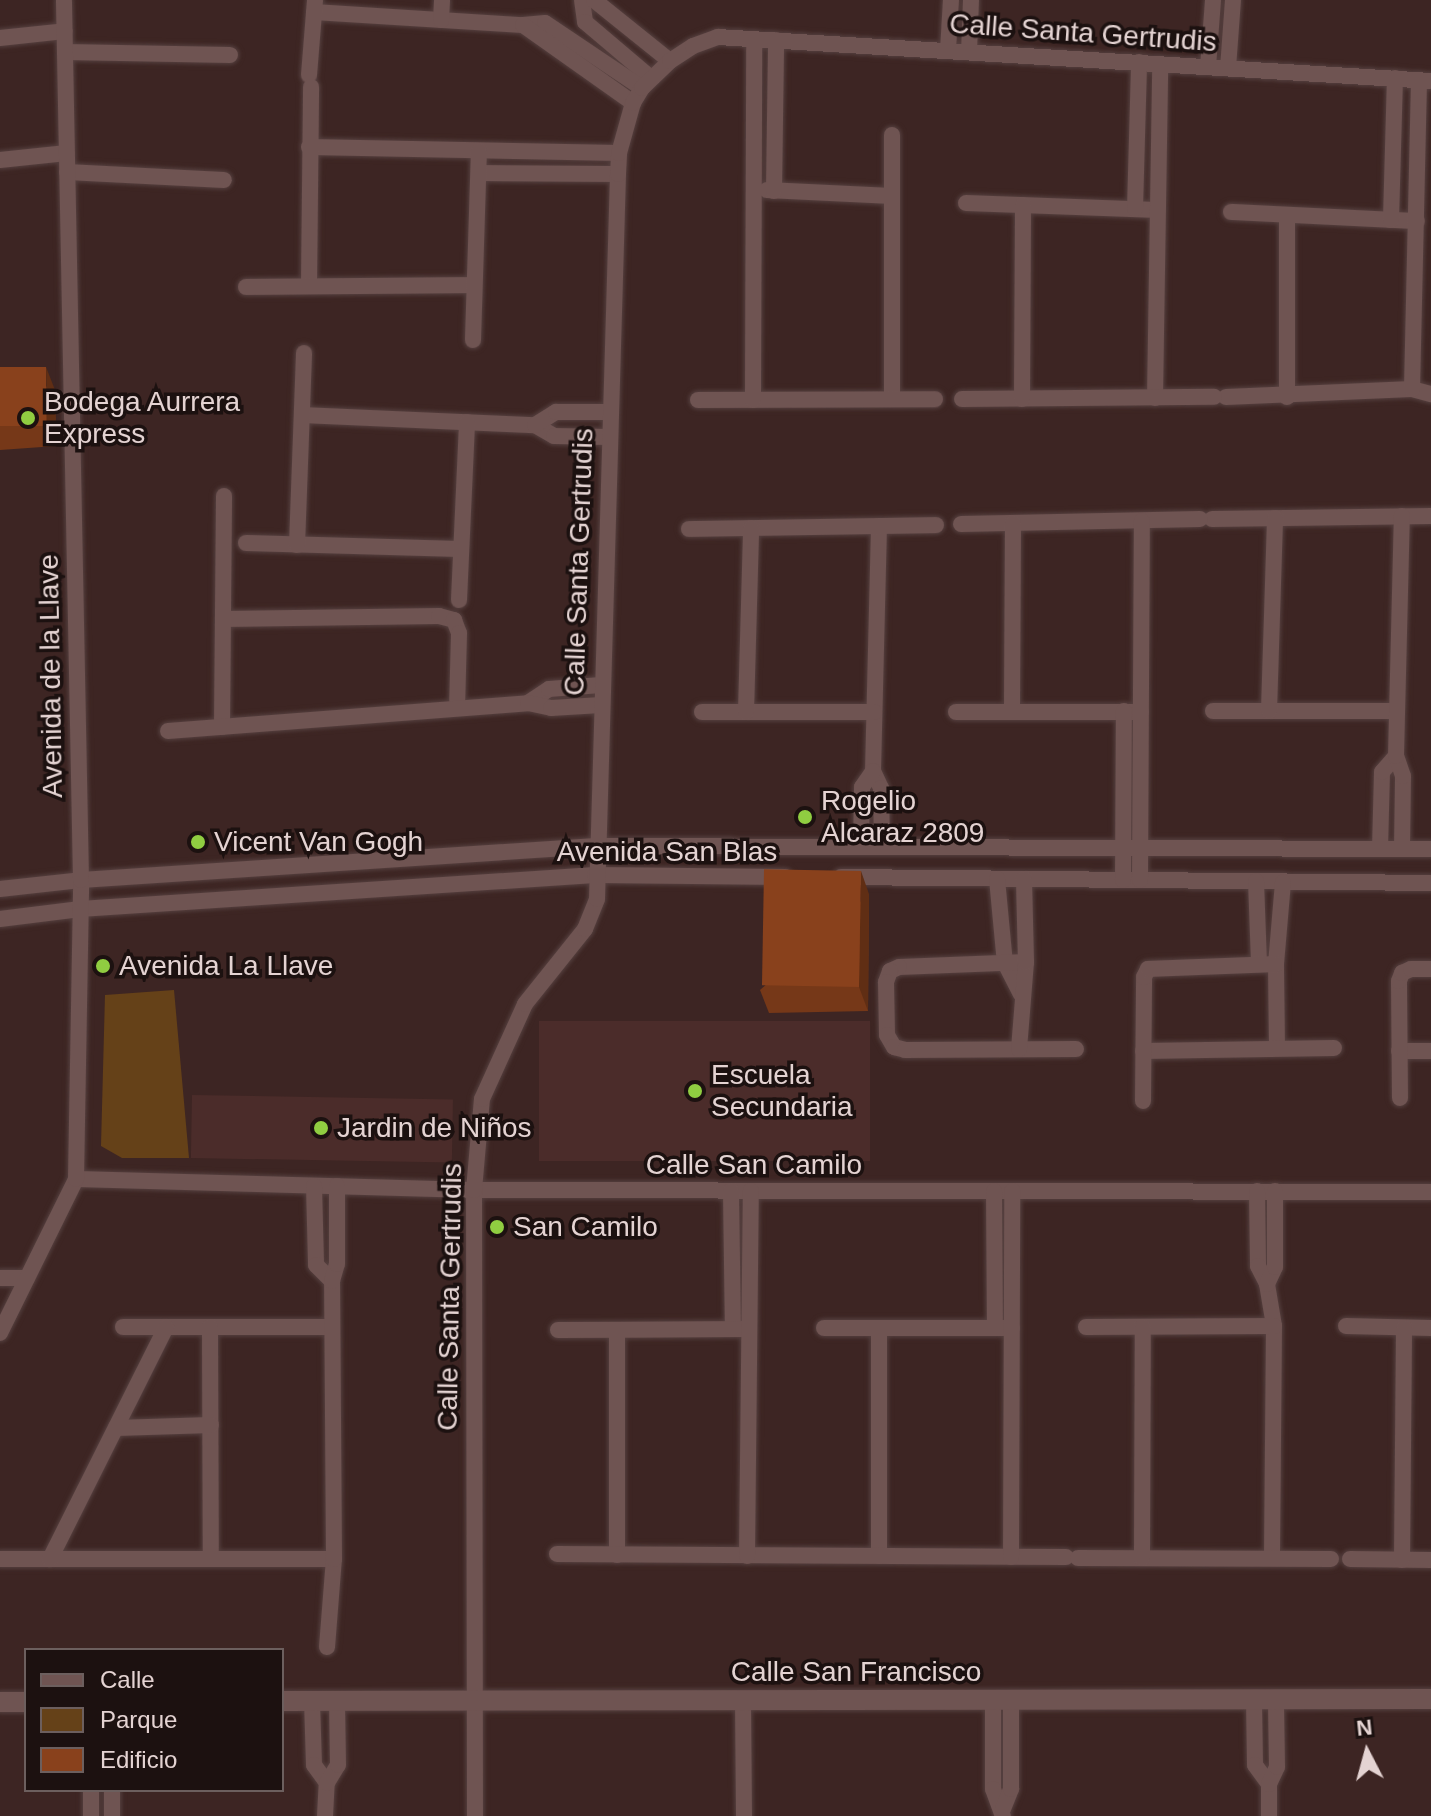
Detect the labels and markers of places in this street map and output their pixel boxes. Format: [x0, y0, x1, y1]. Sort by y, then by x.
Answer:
place label: Bodega Aurrera Express [44, 385, 242, 451]
marker: Bodega Aurrera Express [19, 409, 37, 427]
place label: Rogelio Alcaraz 2809 [821, 784, 984, 850]
marker: Rogelio Alcaraz 2809 [796, 808, 814, 826]
place label: Vicent Van Gogh [214, 825, 423, 859]
marker: Vicent Van Gogh [189, 833, 207, 851]
place label: Avenida La Llave [119, 949, 333, 983]
marker: Avenida La Llave [94, 957, 112, 975]
place label: Escuela Secundaria [711, 1058, 853, 1124]
marker: Escuela Secundaria [686, 1082, 704, 1100]
place label: Jardin de Niños [337, 1111, 532, 1145]
marker: Jardin de Niños [312, 1119, 330, 1137]
place label: San Camilo [513, 1210, 658, 1244]
marker: San Camilo [488, 1218, 506, 1236]

